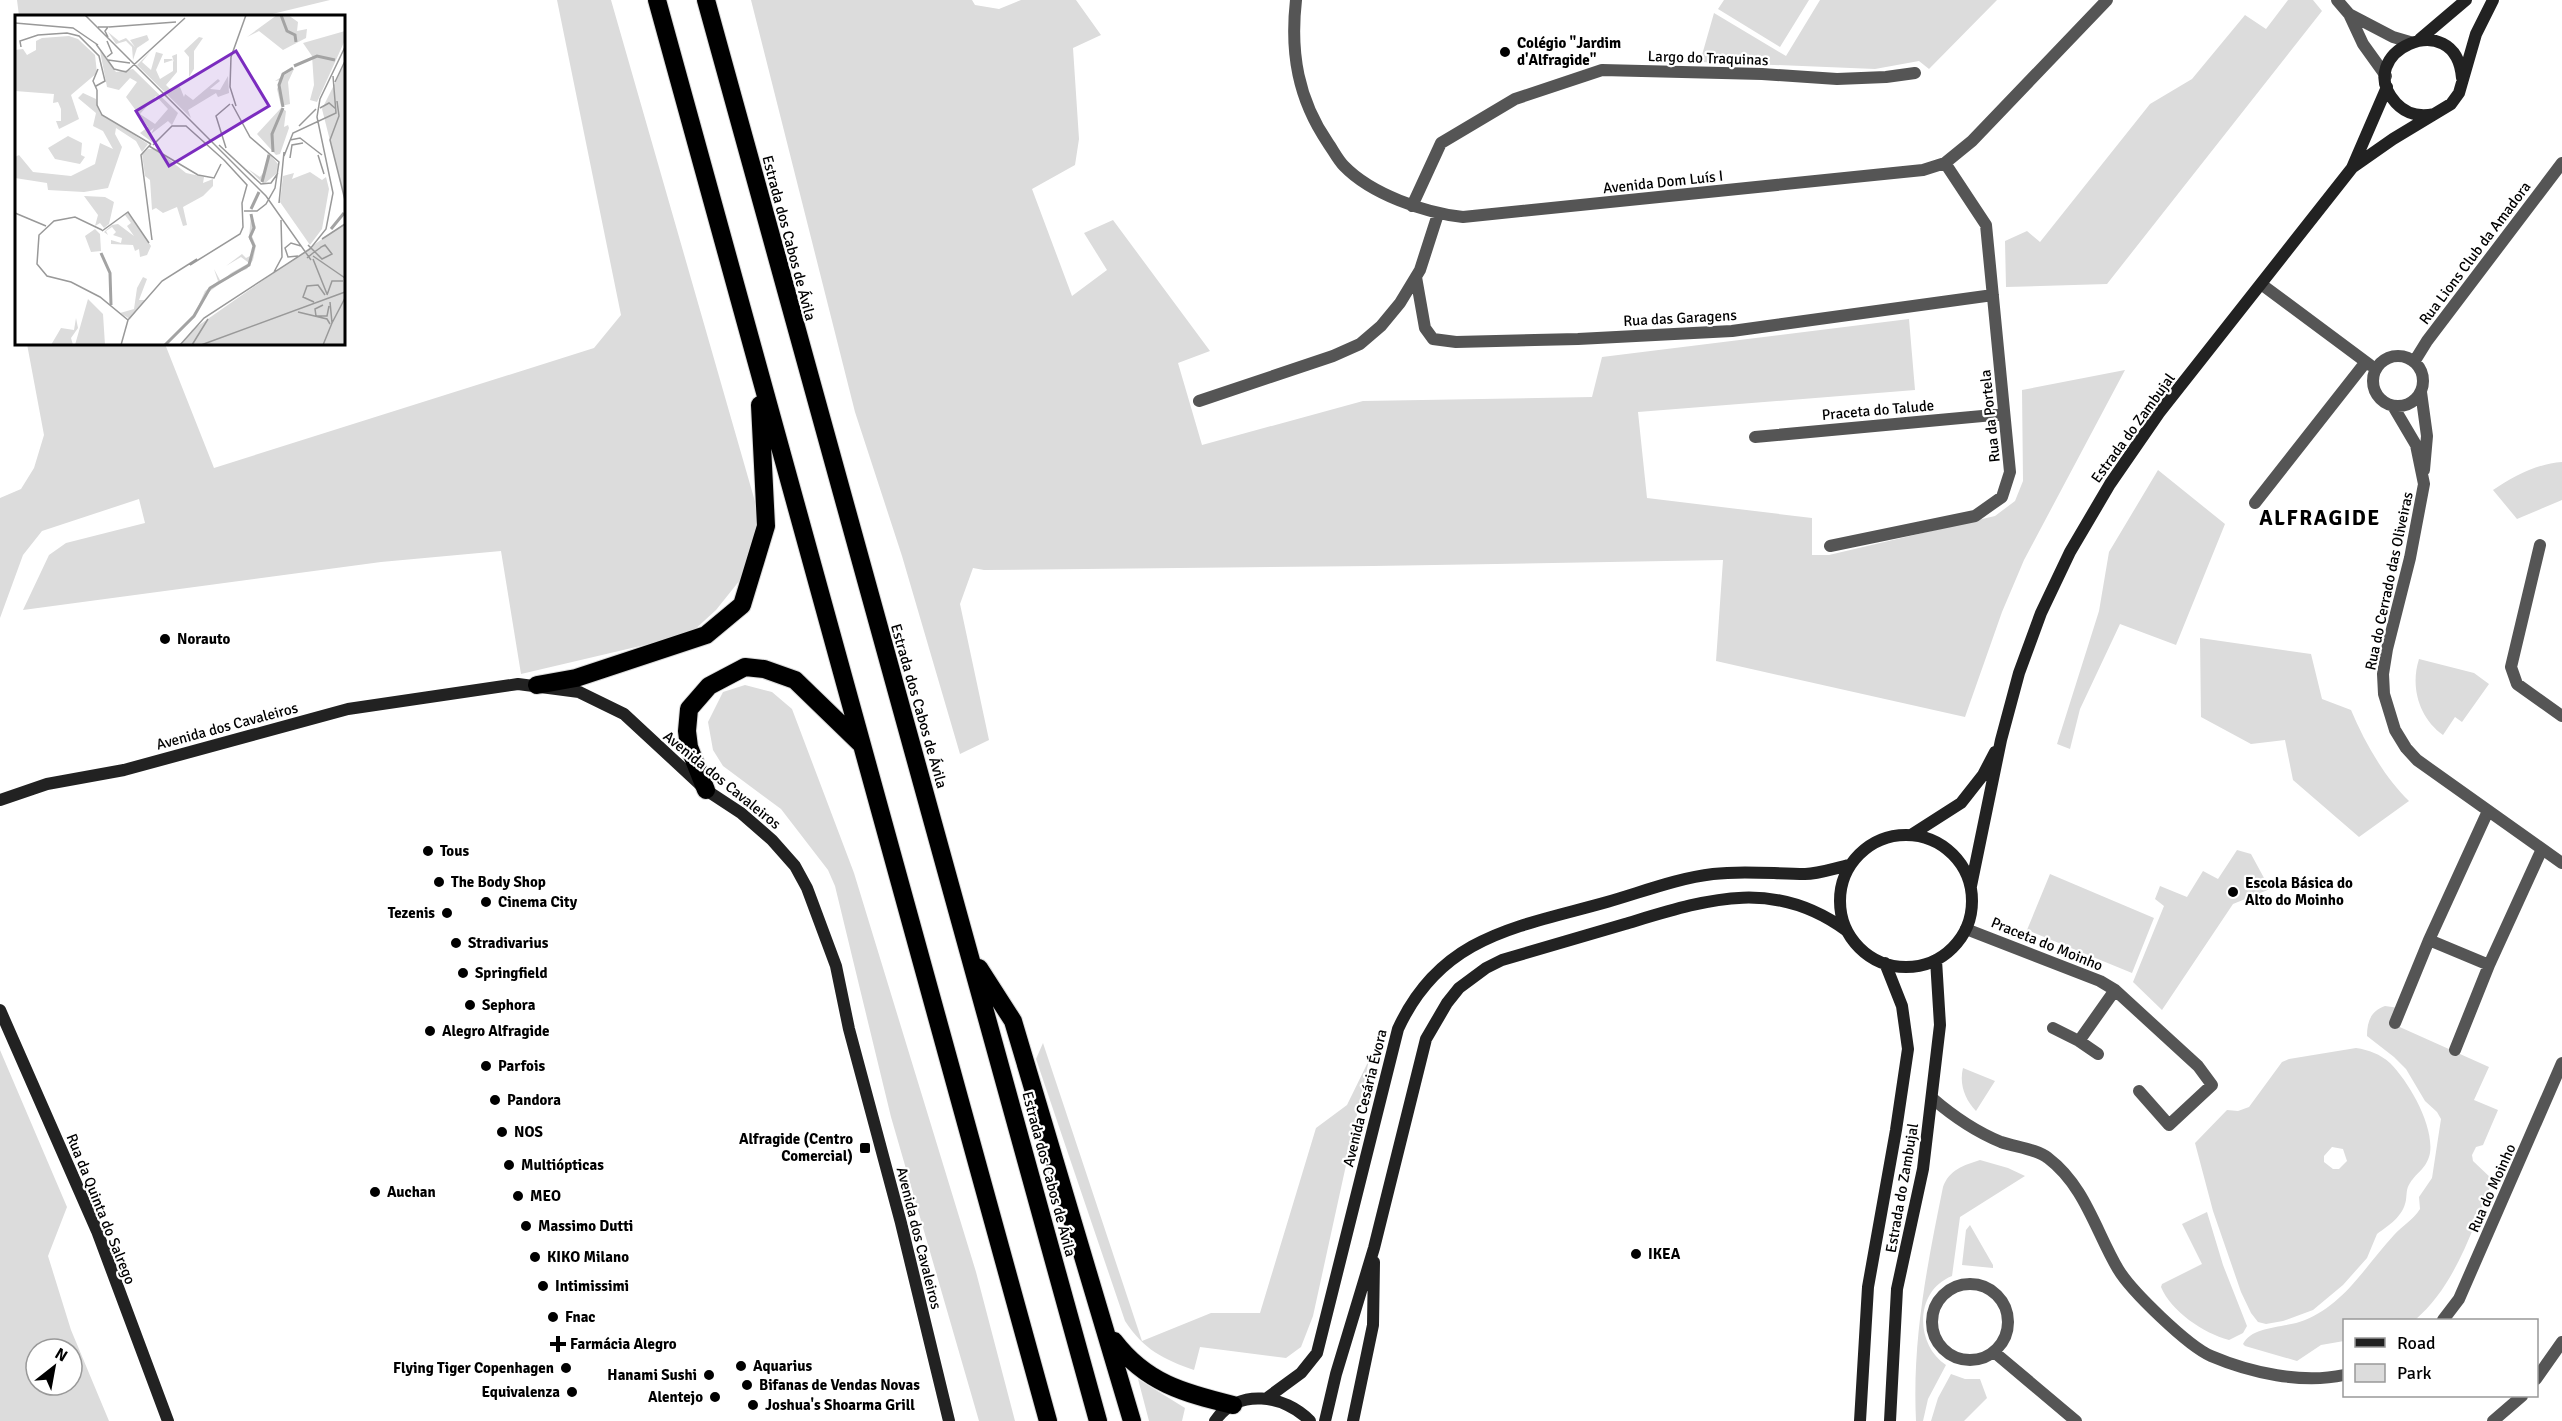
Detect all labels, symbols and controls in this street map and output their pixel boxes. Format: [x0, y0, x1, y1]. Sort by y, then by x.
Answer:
inset map [15, 15, 345, 345]
place label: Colégio "Jardim d'Alfragide" [1517, 34, 1621, 69]
marker: Colégio "Jardim d'Alfragide" [1498, 45, 1512, 59]
street label: Largo do Traquinas [1647, 47, 1769, 69]
street label: Estrada dos Cabos de Ávila [758, 153, 821, 323]
street label: Avenida Dom Luís I [1602, 167, 1724, 197]
street label: Rua Lions Club da Amadora [2415, 178, 2535, 328]
street label: Rua das Garagens [1623, 306, 1738, 330]
street label: Rua da Portela [1976, 369, 2004, 463]
street label: Estrada do Zambujal [2087, 370, 2179, 486]
street label: Praceta do Talude [1821, 396, 1935, 424]
street label: Rua do Cerrado das Oliveiras [2361, 490, 2417, 672]
district label: ALFRAGIDE [2259, 505, 2381, 531]
street label: Estrada dos Cabos de Ávila [887, 621, 952, 790]
place label: Norauto [177, 630, 231, 648]
marker: Norauto [158, 632, 172, 646]
street label: Avenida dos Cavaleiros [154, 698, 300, 754]
street label: Avenida dos Cavaleiros [660, 727, 785, 833]
place label: Tous [440, 842, 469, 860]
marker: Tous [421, 844, 435, 858]
place label: The Body Shop [451, 873, 546, 891]
place label: Escola Básica do Alto do Moinho [2245, 874, 2353, 909]
marker: The Body Shop [432, 875, 446, 889]
marker: Escola Básica do Alto do Moinho [2226, 885, 2240, 899]
place label: Cinema City [498, 893, 578, 911]
marker: Cinema City [479, 895, 493, 909]
place label: Tezenis [388, 904, 435, 922]
marker: Tezenis [440, 906, 454, 920]
street label: Praceta do Moinho [1988, 913, 2106, 975]
place label: Stradivarius [468, 934, 549, 952]
marker: Stradivarius [449, 936, 463, 950]
place label: Springfield [475, 964, 548, 982]
marker: Springfield [456, 966, 470, 980]
place label: Sephora [482, 996, 536, 1014]
marker: Sephora [463, 998, 477, 1012]
place label: Alegro Alfragide [442, 1022, 550, 1040]
marker: Alegro Alfragide [423, 1024, 437, 1038]
street label: Avenida Cesária Évora [1338, 1027, 1391, 1169]
place label: Parfois [498, 1057, 545, 1075]
marker: Parfois [479, 1059, 493, 1073]
street label: Estrada dos Cabos de Ávila [1018, 1089, 1081, 1259]
place label: Pandora [507, 1091, 561, 1109]
marker: Pandora [488, 1093, 502, 1107]
street label: Estrada do Zambujal [1882, 1122, 1922, 1254]
place label: NOS [514, 1123, 543, 1141]
marker: NOS [495, 1125, 509, 1139]
place label: Alfragide (Centro Comercial) [739, 1130, 853, 1165]
street label: Rua da Quinta do Salrego [63, 1131, 140, 1287]
marker: Alfragide (Centro Comercial) [858, 1141, 872, 1155]
street label: Rua do Moinho [2464, 1141, 2520, 1235]
place label: Multiópticas [521, 1156, 604, 1174]
marker: Multiópticas [502, 1158, 516, 1172]
street label: Avenida dos Cavaleiros [893, 1165, 945, 1311]
place label: Auchan [387, 1183, 436, 1201]
marker: Auchan [368, 1185, 382, 1199]
place label: MEO [530, 1187, 561, 1205]
marker: MEO [511, 1189, 525, 1203]
place label: Massimo Dutti [538, 1217, 633, 1235]
marker: Massimo Dutti [519, 1219, 533, 1233]
place label: IKEA [1648, 1245, 1681, 1263]
marker: IKEA [1629, 1247, 1643, 1261]
place label: KIKO Milano [547, 1248, 629, 1266]
marker: KIKO Milano [528, 1250, 542, 1264]
place label: Intimissimi [555, 1277, 629, 1295]
marker: Intimissimi [536, 1279, 550, 1293]
place label: Fnac [565, 1308, 595, 1326]
marker: Fnac [546, 1310, 560, 1324]
legend [2343, 1319, 2538, 1397]
text: Road [2397, 1332, 2436, 1354]
place label: Farmácia Alegro [570, 1335, 677, 1353]
north arrow [24, 1337, 84, 1397]
marker: Farmácia Alegro [551, 1337, 565, 1351]
text: N [51, 1344, 71, 1366]
place label: Aquarius [753, 1357, 812, 1375]
place label: Flying Tiger Copenhagen [393, 1359, 554, 1377]
marker: Aquarius [734, 1359, 748, 1373]
marker: Flying Tiger Copenhagen [559, 1361, 573, 1375]
text: Park [2397, 1362, 2432, 1384]
place label: Hanami Sushi [607, 1366, 697, 1384]
marker: Hanami Sushi [702, 1368, 716, 1382]
place label: Bifanas de Vendas Novas [759, 1376, 920, 1394]
marker: Bifanas de Vendas Novas [740, 1378, 754, 1392]
place label: Equivalenza [481, 1383, 560, 1401]
marker: Equivalenza [565, 1385, 579, 1399]
place label: Alentejo [648, 1388, 703, 1406]
marker: Alentejo [708, 1390, 722, 1404]
place label: Joshua's Shoarma Grill [765, 1396, 915, 1414]
marker: Joshua's Shoarma Grill [746, 1398, 760, 1412]

